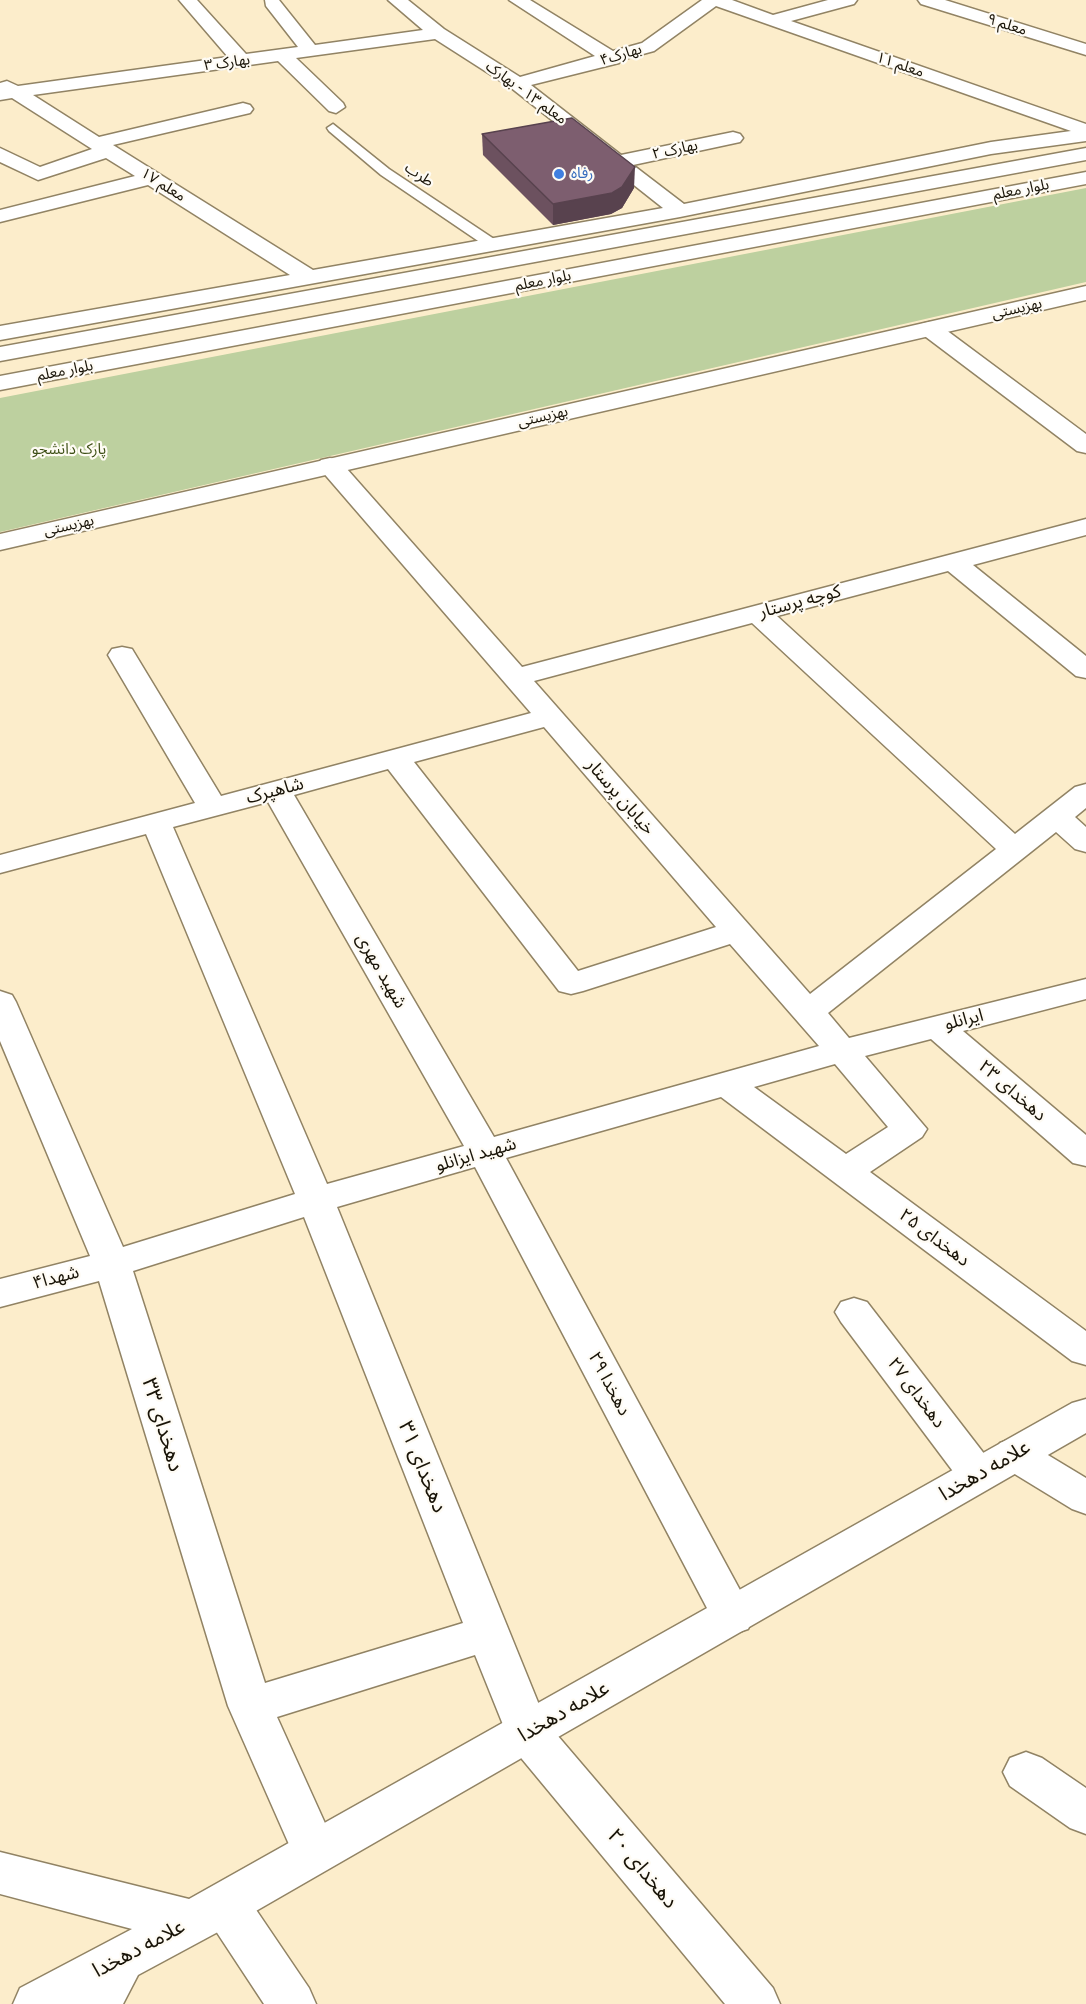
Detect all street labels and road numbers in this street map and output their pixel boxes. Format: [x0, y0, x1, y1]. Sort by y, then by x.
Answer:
street label: معلم ۹ [985, 10, 1029, 40]
street label: بهارک۴ [598, 40, 644, 70]
street label: معلم ۱۱ [874, 48, 926, 82]
street label: بهارک ۳ [203, 51, 251, 75]
street label: معلم ۱۳ - بهارک [482, 58, 570, 128]
street label: بهارک ۲ [651, 136, 699, 164]
street label: طرب [401, 159, 437, 191]
street label: معلم ۱۷ [137, 164, 189, 206]
street label: بلوار معلم [991, 176, 1051, 204]
street label: بلوار معلم [513, 267, 573, 295]
street label: بهزیستی [990, 294, 1044, 324]
street label: بلوار معلم [35, 357, 95, 385]
street label: بهزیستی [516, 402, 570, 432]
street label: بهزیستی [42, 511, 96, 541]
street label: کوچه پرستار [757, 581, 843, 623]
street label: خیابان پرستار [581, 755, 659, 839]
street label: شاهپرک [244, 773, 306, 809]
street label: شهید مهری [351, 930, 411, 1012]
street label: ایرانلو [942, 1005, 986, 1035]
street label: دهخدای ۲۳ [974, 1056, 1050, 1126]
street label: شهید ایزانلو [433, 1133, 519, 1177]
street label: دهخدای ۲۵ [894, 1204, 974, 1272]
street label: شهدا۴ [30, 1261, 82, 1295]
street label: دهخدا ۲۹ [583, 1348, 635, 1420]
street label: دهخدای ۲۷ [882, 1353, 950, 1433]
street label: دهخدای ۳۳ [136, 1375, 188, 1475]
street label: دهخدای ۳۱ [392, 1418, 452, 1516]
street label: علامه دهخدا [935, 1435, 1035, 1507]
street label: علامه دهخدا [514, 1676, 614, 1748]
street label: دهخدای ۲۰ [601, 1824, 683, 1914]
street label: علامه دهخدا [89, 1914, 189, 1984]

